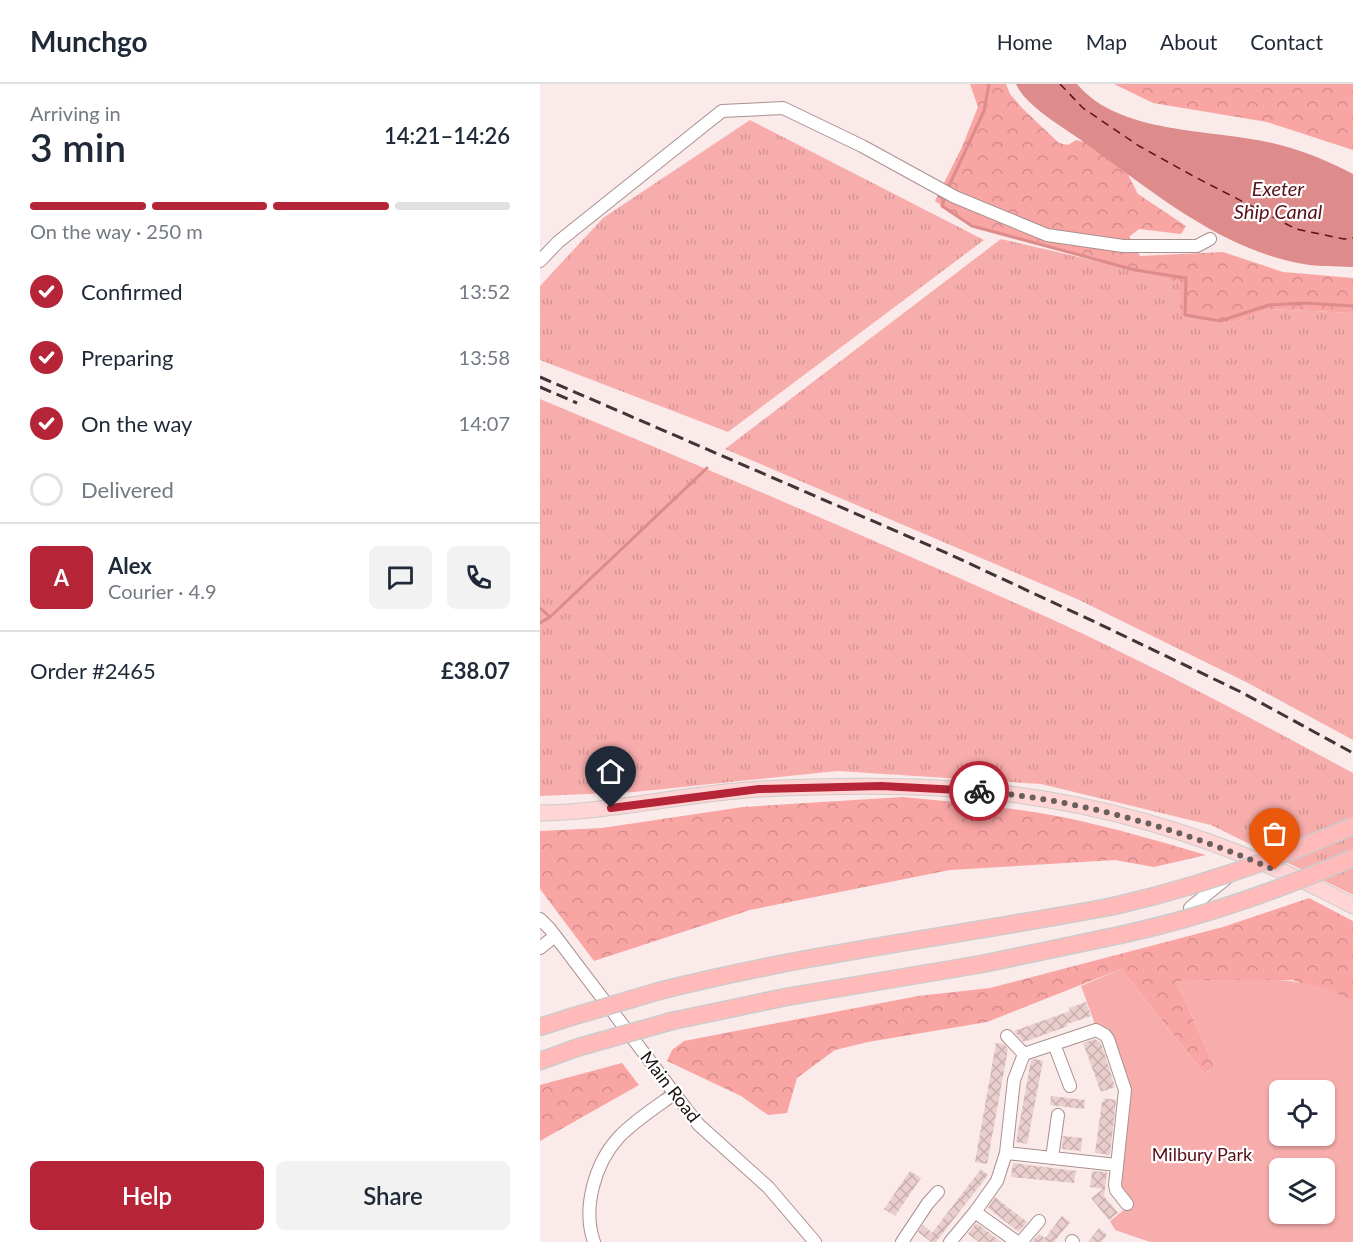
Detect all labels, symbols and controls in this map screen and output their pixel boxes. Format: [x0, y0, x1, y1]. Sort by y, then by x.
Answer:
text: Munchgo [30, 24, 148, 58]
text: Home [997, 29, 1053, 54]
text: Map [1086, 29, 1127, 54]
text: About [1160, 29, 1217, 54]
text: Contact [1250, 29, 1323, 54]
text: Arriving in [30, 101, 121, 125]
text: 14:21–14:26 [384, 122, 510, 149]
text: 3 min [30, 124, 126, 170]
water label: Exeter Ship Canal [1234, 176, 1323, 223]
text: On the way · 250 m [30, 219, 203, 243]
icon: check [30, 275, 63, 308]
text: Confirmed [81, 278, 183, 305]
text: 13:52 [459, 279, 510, 303]
icon: check [30, 341, 63, 374]
text: Preparing [81, 344, 173, 371]
text: 13:58 [459, 345, 510, 369]
icon: check [30, 407, 63, 440]
text: On the way [81, 410, 192, 437]
text: 14:07 [459, 411, 510, 435]
text: Delivered [81, 476, 174, 503]
button: chat [369, 546, 432, 609]
button: phone [447, 546, 510, 609]
text: Alex [108, 552, 152, 579]
text: A [54, 564, 69, 591]
text: Courier · 4.9 [108, 579, 217, 603]
text: Order #2465 [30, 657, 156, 684]
text: £38.07 [441, 657, 510, 684]
pin [585, 746, 636, 808]
icon: home [594, 755, 627, 788]
courier [949, 761, 1009, 821]
icon: bike [963, 775, 996, 808]
pin [1249, 808, 1300, 870]
icon: bag [1258, 817, 1291, 850]
street label: Main Road [636, 1046, 705, 1126]
map controls [1269, 1080, 1335, 1224]
button: locate [1269, 1080, 1335, 1146]
park label: Milbury Park [1152, 1143, 1253, 1165]
button: layers [1269, 1158, 1335, 1224]
button: Help [30, 1161, 264, 1230]
button: Share [276, 1161, 510, 1230]

